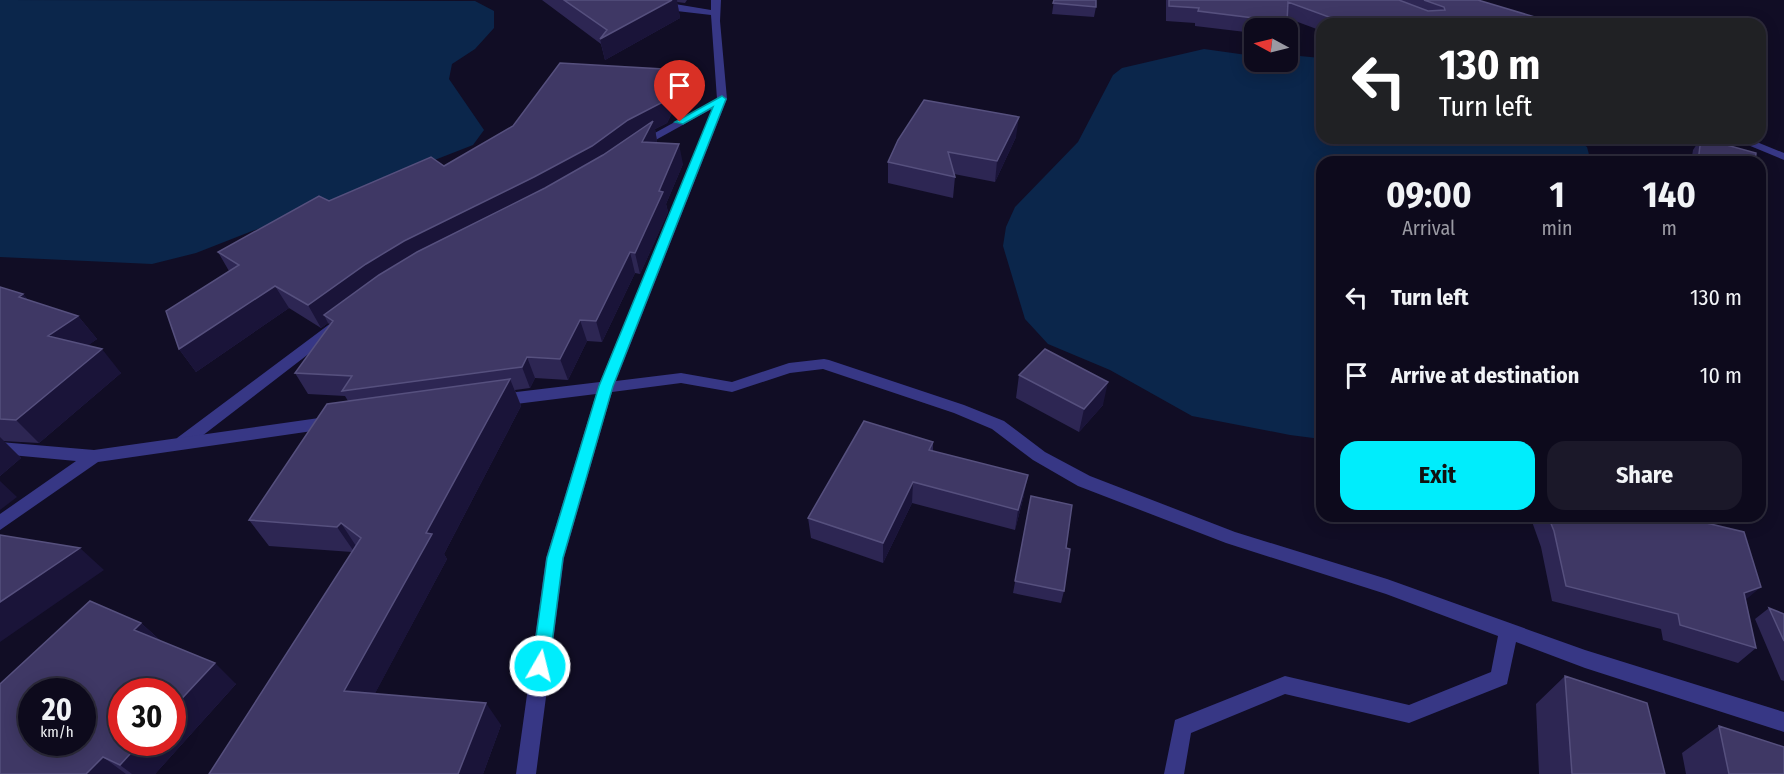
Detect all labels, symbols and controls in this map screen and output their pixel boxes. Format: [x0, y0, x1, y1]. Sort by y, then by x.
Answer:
north arrow [1244, 18, 1298, 72]
map controls [1244, 18, 1298, 72]
text: 130 m [1439, 40, 1540, 90]
icon: left [1340, 42, 1418, 120]
pin [654, 60, 705, 122]
icon: arrive [663, 69, 696, 102]
text: Turn left [1439, 91, 1532, 123]
text: 09:00 [1386, 173, 1472, 217]
text: 1 [1549, 173, 1565, 217]
text: 140 [1643, 173, 1696, 217]
text: Arrival [1402, 216, 1455, 240]
text: min [1542, 216, 1573, 240]
text: m [1662, 216, 1677, 240]
icon: left [1340, 281, 1373, 314]
text: Turn left [1391, 284, 1469, 311]
text: 130 m [1690, 284, 1742, 311]
icon: arrive [1340, 359, 1373, 392]
text: Arrive at destination [1391, 362, 1579, 389]
text: 10 m [1700, 362, 1742, 389]
button: Exit [1340, 441, 1535, 510]
button: Share [1547, 441, 1742, 510]
position arrow [508, 634, 572, 698]
speed limit sign: 30 [108, 678, 186, 756]
text: 20 [42, 692, 72, 728]
text: km/h [40, 723, 74, 741]

